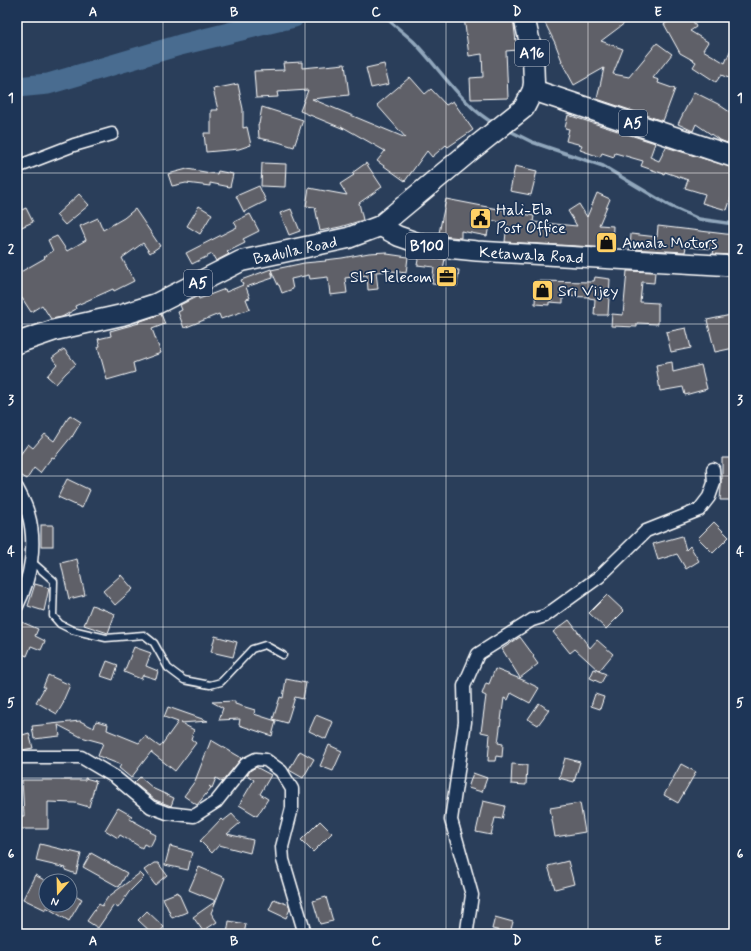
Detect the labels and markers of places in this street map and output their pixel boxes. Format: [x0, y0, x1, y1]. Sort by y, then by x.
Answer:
place label: Hali-Ela Post Office [496, 200, 566, 239]
public building icon: Hali-Ela Post Office [468, 205, 494, 231]
shop icon: Amala Motors [593, 229, 619, 255]
place label: Amala Motors [622, 233, 718, 254]
office icon: SLT Telecom [434, 263, 460, 289]
place label: SLT Telecom [350, 267, 432, 288]
shop icon: Sri Vijey [529, 277, 555, 303]
place label: Sri Vijey [558, 281, 618, 302]

